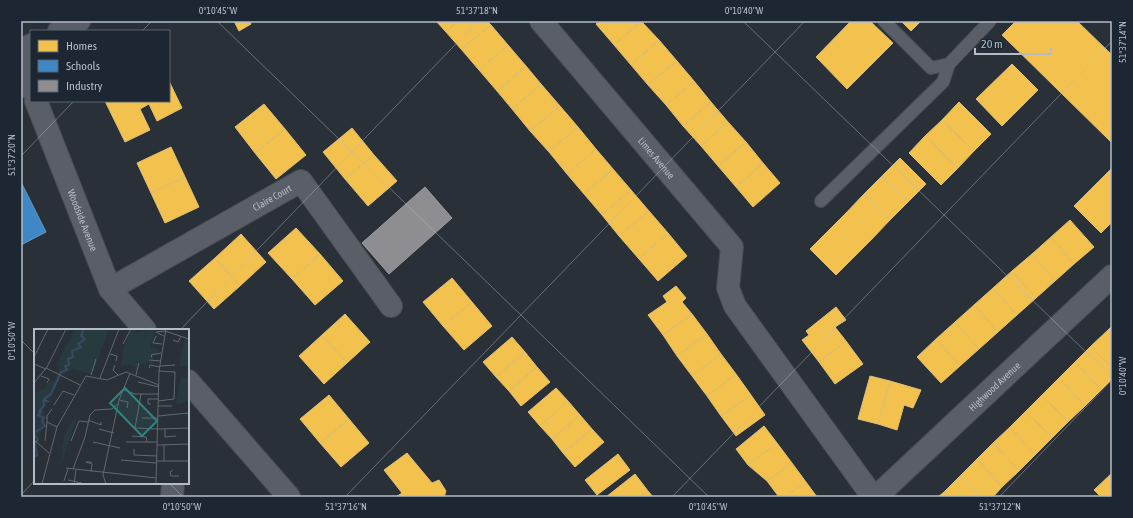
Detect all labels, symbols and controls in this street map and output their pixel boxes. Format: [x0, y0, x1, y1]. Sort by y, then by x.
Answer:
text: 0°10'45"W [199, 5, 238, 16]
text: 51°37'18"N [456, 5, 498, 16]
text: 0°10'40"W [725, 5, 764, 16]
text: 51°37'14"N [1117, 21, 1128, 63]
legend [30, 30, 170, 102]
scale bar [975, 30, 1051, 56]
text: 20 m [981, 37, 1003, 51]
text: Homes [66, 39, 97, 53]
text: Schools [66, 59, 100, 73]
text: Industry [66, 79, 103, 93]
text: 51°37'20"N [6, 134, 17, 176]
street label: Limes Avenue [636, 135, 677, 181]
street label: Claire Court [251, 183, 294, 213]
street label: Woodside Avenue [65, 188, 100, 253]
text: 0°10'50"W [6, 321, 17, 360]
inset map [34, 329, 189, 484]
text: 0°10'40"W [1117, 356, 1128, 395]
street label: Highwood Avenue [967, 360, 1023, 413]
text: 0°10'50"W [163, 501, 202, 512]
text: 51°37'16"N [325, 501, 367, 512]
text: 0°10'45"W [689, 501, 728, 512]
text: 51°37'12"N [979, 501, 1021, 512]

